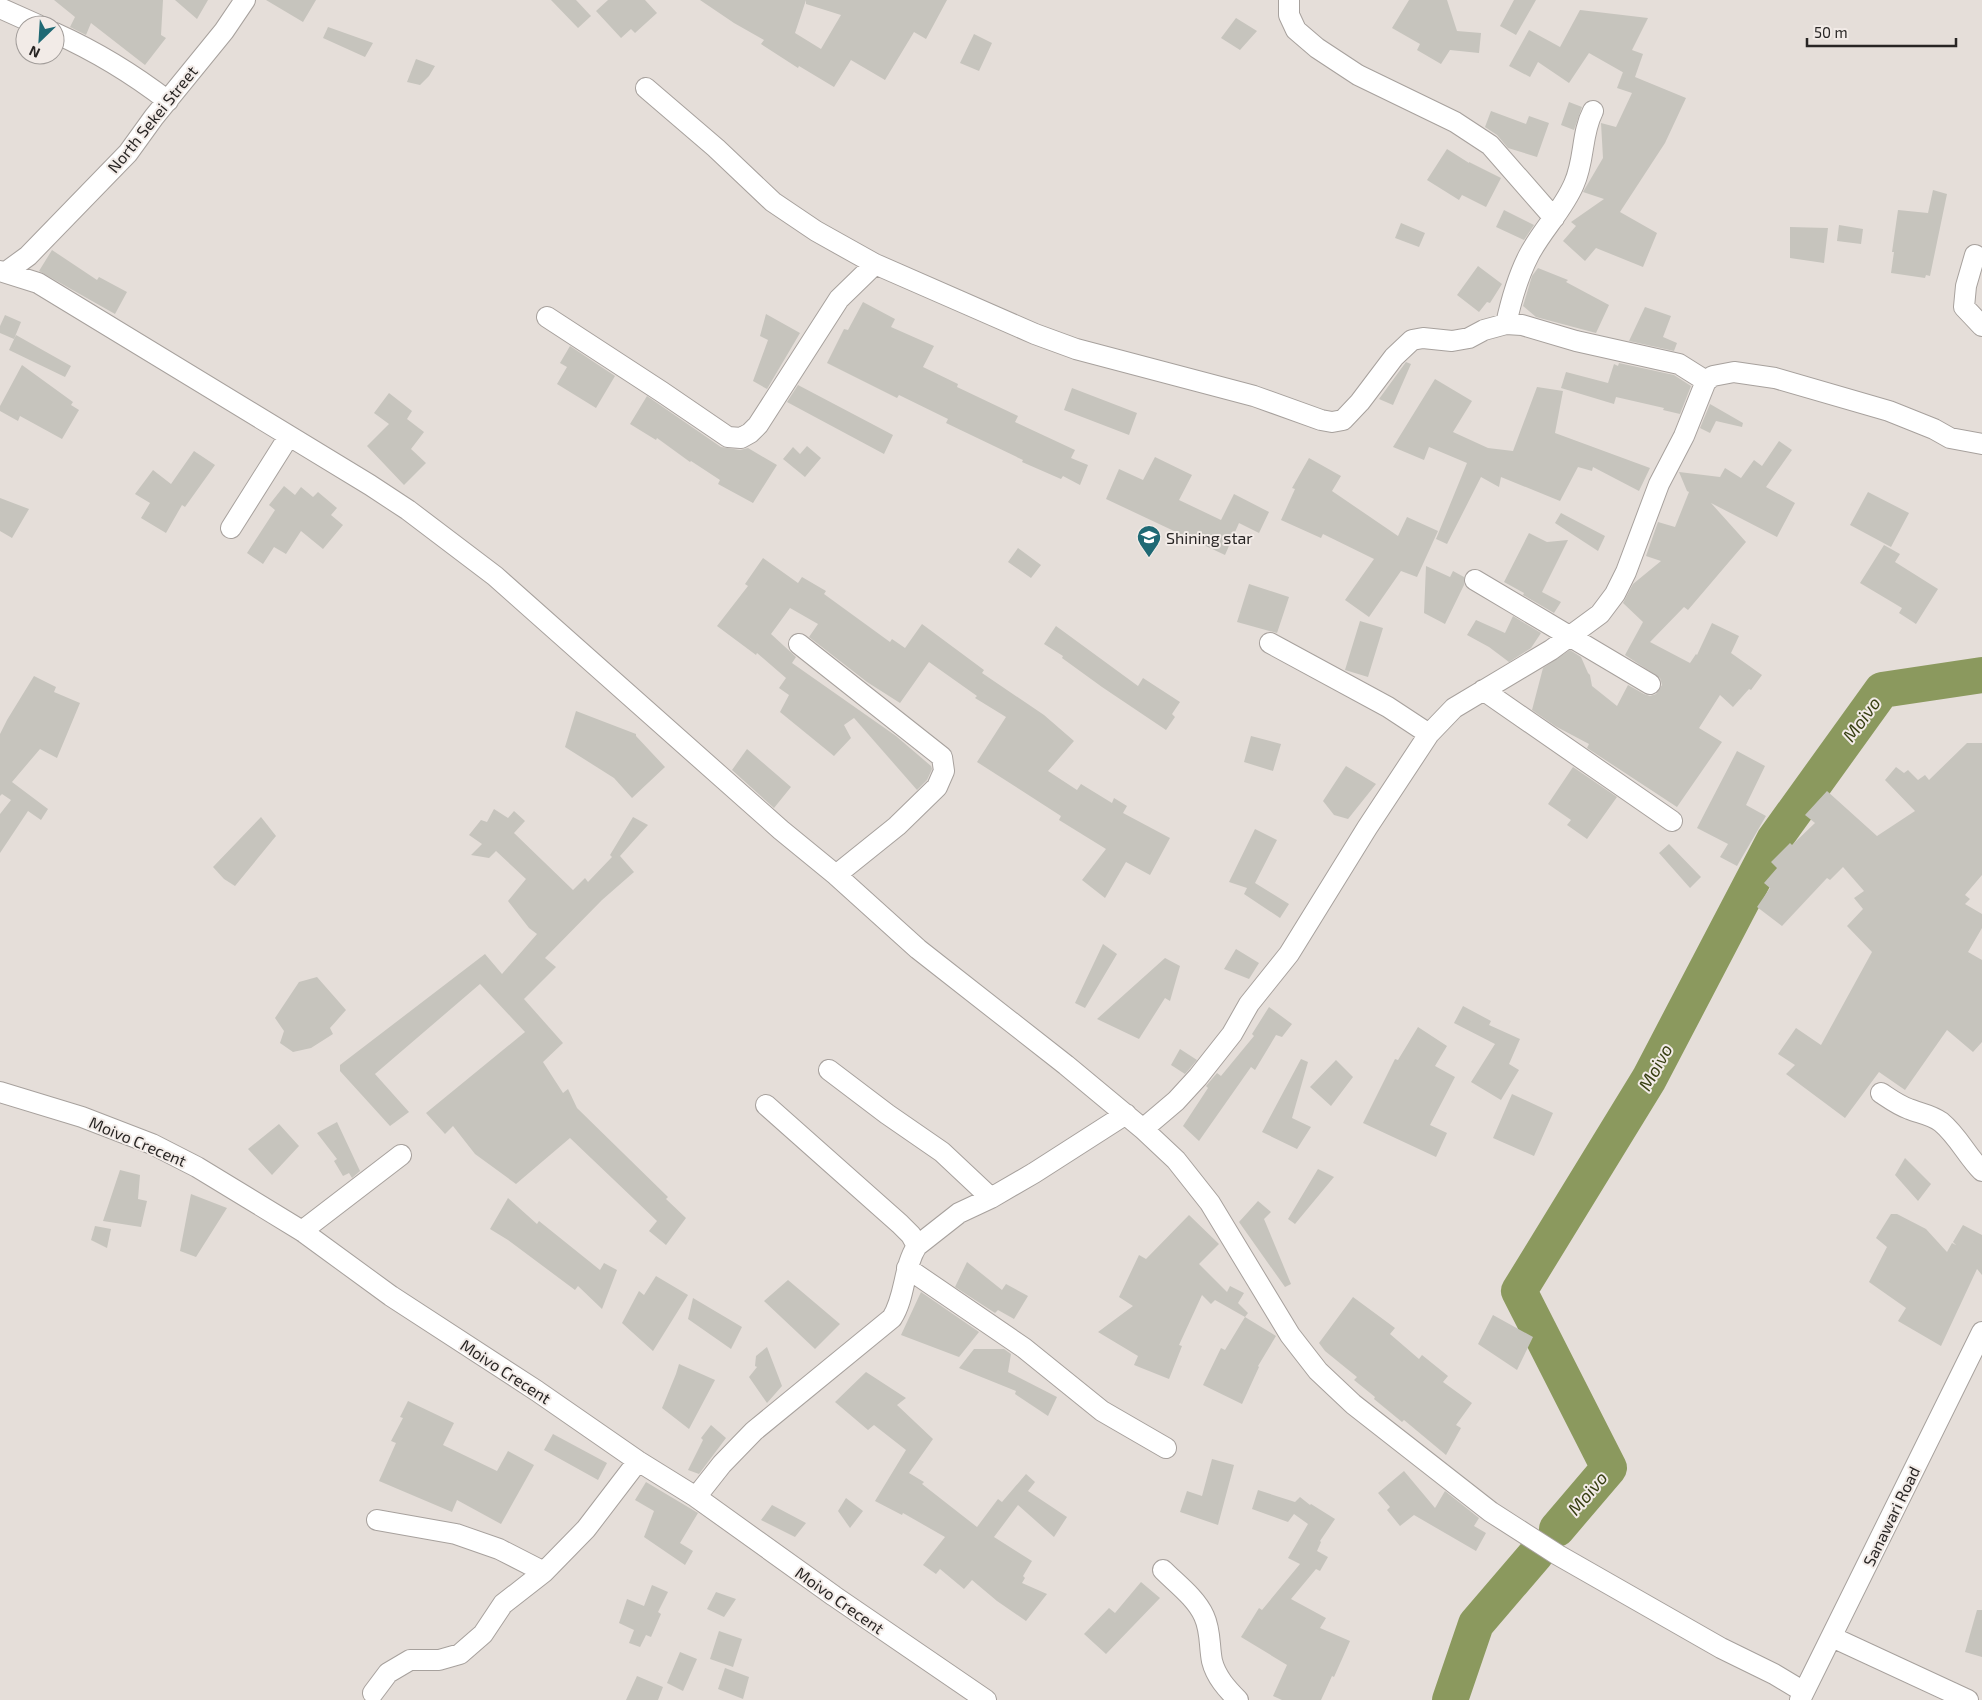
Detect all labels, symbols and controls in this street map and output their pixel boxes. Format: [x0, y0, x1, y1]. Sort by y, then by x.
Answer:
north arrow [15, 15, 65, 65]
scale bar [1807, 15, 1956, 47]
text: 50 m [1814, 23, 1848, 41]
text: N [26, 42, 42, 62]
street label: North Sekei Street [103, 62, 201, 176]
school or university icon: Shining star [1136, 524, 1162, 558]
place label: Shining star [1166, 528, 1253, 547]
water label: Moivo [1837, 692, 1885, 746]
water label: Moivo [1633, 1040, 1677, 1094]
street label: Moivo Crecent [87, 1112, 189, 1170]
street label: Moivo Crecent [457, 1335, 555, 1407]
street label: Sanawari Road [1859, 1463, 1923, 1569]
water label: Moivo [1562, 1467, 1612, 1519]
street label: Moivo Crecent [792, 1562, 888, 1638]

